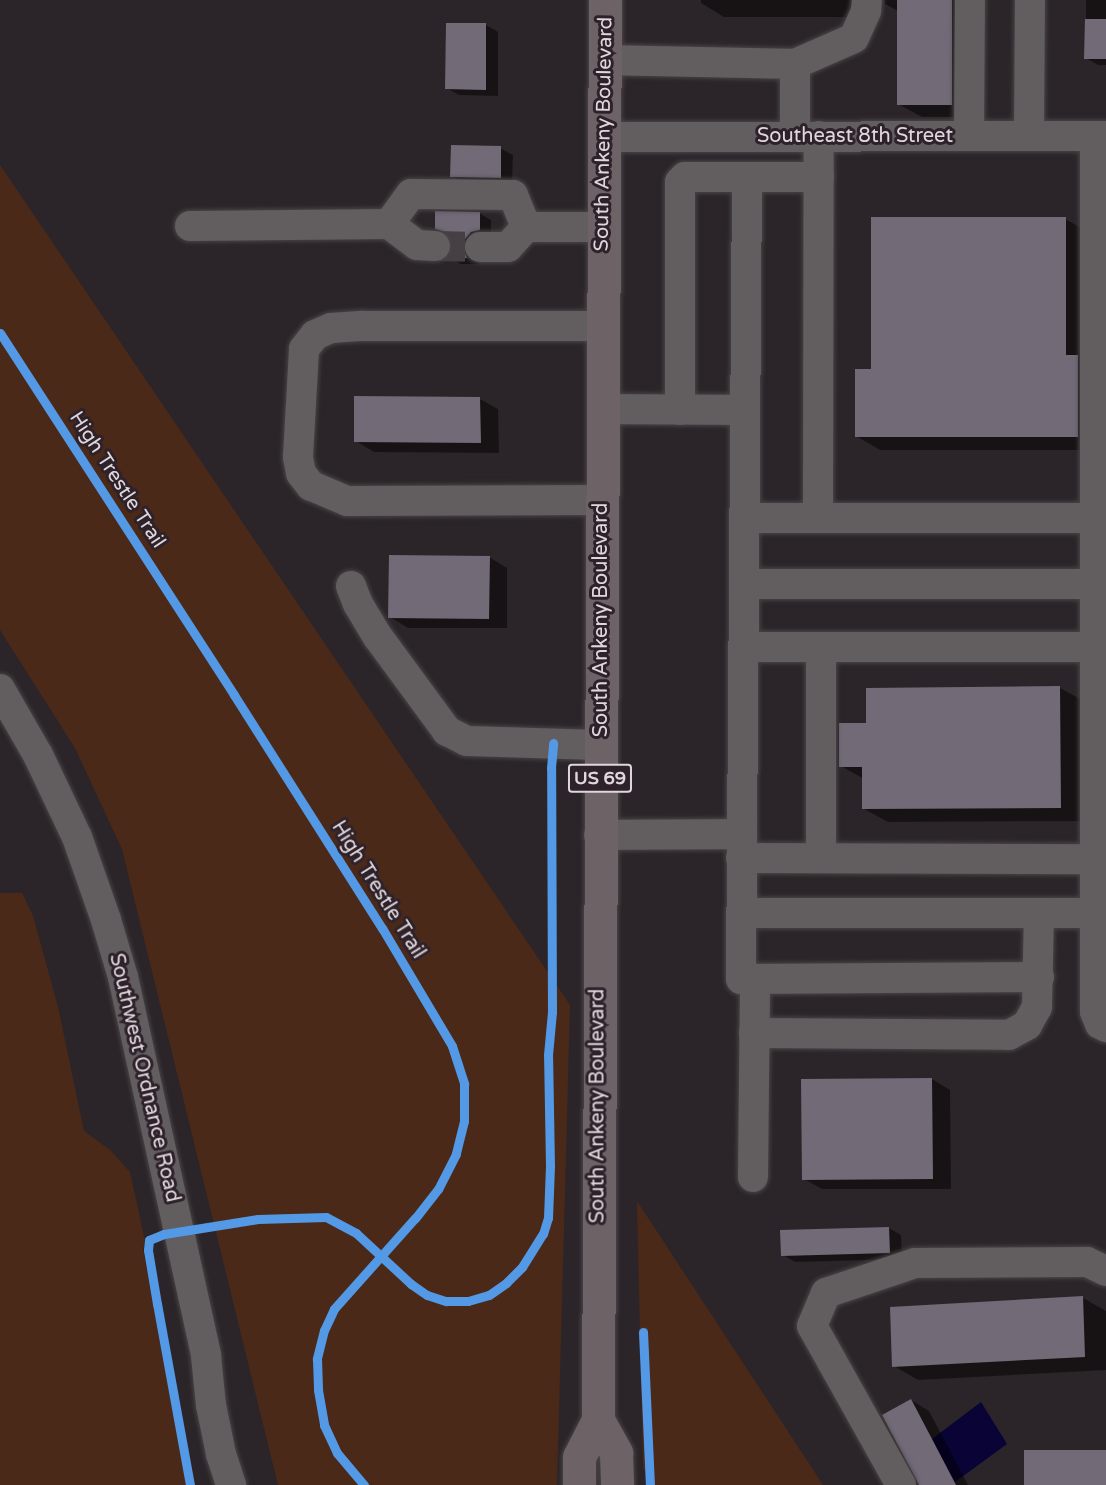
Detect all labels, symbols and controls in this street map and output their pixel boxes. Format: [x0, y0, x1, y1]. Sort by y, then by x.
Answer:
street label: South Ankeny Boulevard [590, 16, 618, 252]
street label: Southeast 8th Street [757, 124, 953, 148]
street label: High Trestle Trail [64, 407, 170, 553]
street label: South Ankeny Boulevard [589, 503, 613, 737]
road number: US 69 [567, 763, 633, 793]
street label: High Trestle Trail [326, 817, 430, 963]
street label: Southwest Ordnance Road [104, 951, 184, 1205]
street label: South Ankeny Boulevard [586, 989, 610, 1223]

